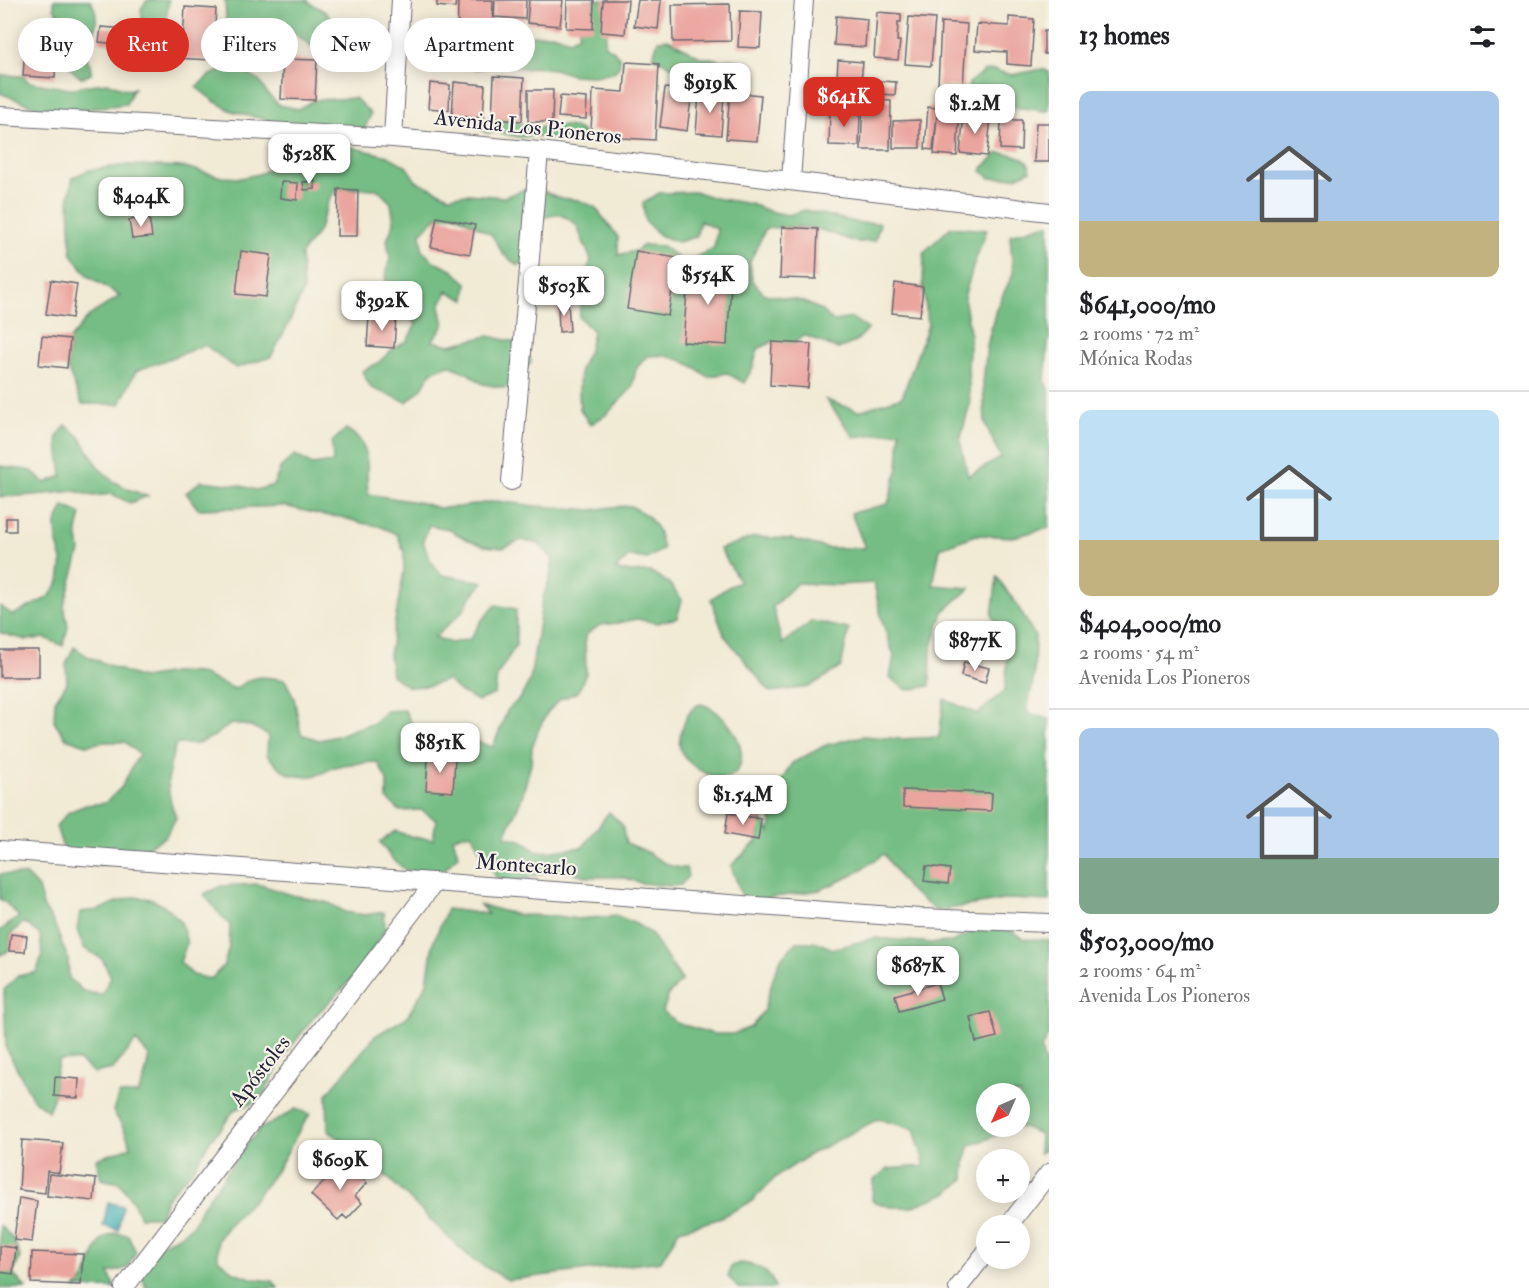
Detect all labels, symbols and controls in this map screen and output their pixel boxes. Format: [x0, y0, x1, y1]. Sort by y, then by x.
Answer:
chip: Buy [18, 18, 94, 72]
chip: Rent [106, 18, 189, 72]
chip: Filters [201, 18, 298, 72]
chip: New [310, 18, 392, 72]
chip: Apartment [404, 18, 535, 72]
text: 13 homes [1079, 20, 1170, 52]
icon: filters [1466, 20, 1499, 53]
pin: $919K [668, 63, 752, 114]
text: $919K [684, 70, 736, 95]
pin: $641K [802, 77, 886, 128]
text: $641K [817, 84, 871, 109]
pin: $1.2M [933, 84, 1017, 135]
text: $1.2M [949, 91, 1001, 116]
street label: Avenida Los Pioneros [432, 103, 623, 151]
icon: home [1235, 130, 1343, 238]
pin: $528K [267, 134, 351, 185]
text: $528K [282, 141, 336, 166]
pin: $404K [99, 177, 183, 228]
text: $404K [112, 184, 170, 209]
pin: $554K [666, 255, 750, 306]
text: $554K [681, 262, 735, 287]
pin: $503K [522, 266, 606, 317]
text: $503K [538, 273, 590, 298]
pin: $392K [340, 281, 424, 332]
text: $392K [355, 288, 409, 313]
text: $641,000/mo [1079, 289, 1216, 321]
text: 2 rooms · 72 m² [1079, 321, 1199, 346]
text: Mónica Rodas [1079, 346, 1192, 371]
icon: home [1235, 449, 1343, 557]
text: $404,000/mo [1079, 608, 1221, 640]
pin: $877K [933, 621, 1017, 672]
text: $877K [948, 628, 1002, 653]
text: 2 rooms · 54 m² [1079, 640, 1199, 665]
text: Avenida Los Pioneros [1079, 665, 1250, 690]
pin: $851K [398, 723, 482, 774]
text: $851K [415, 730, 465, 755]
icon: home [1235, 767, 1343, 875]
pin: $1.54M [694, 775, 792, 826]
text: $1.54M [713, 782, 773, 807]
street label: Montecarlo [475, 848, 577, 882]
text: $503,000/mo [1079, 926, 1214, 958]
pin: $687K [876, 946, 960, 997]
text: $687K [891, 953, 945, 978]
text: 2 rooms · 64 m² [1079, 958, 1201, 983]
text: Avenida Los Pioneros [1079, 983, 1250, 1008]
street label: Apóstoles [223, 1030, 297, 1114]
north arrow [976, 1083, 1030, 1137]
map controls [976, 1083, 1030, 1269]
pin: $609K [298, 1140, 382, 1191]
text: $609K [312, 1147, 368, 1172]
button: + [976, 1149, 1030, 1203]
button: − [976, 1215, 1030, 1269]

